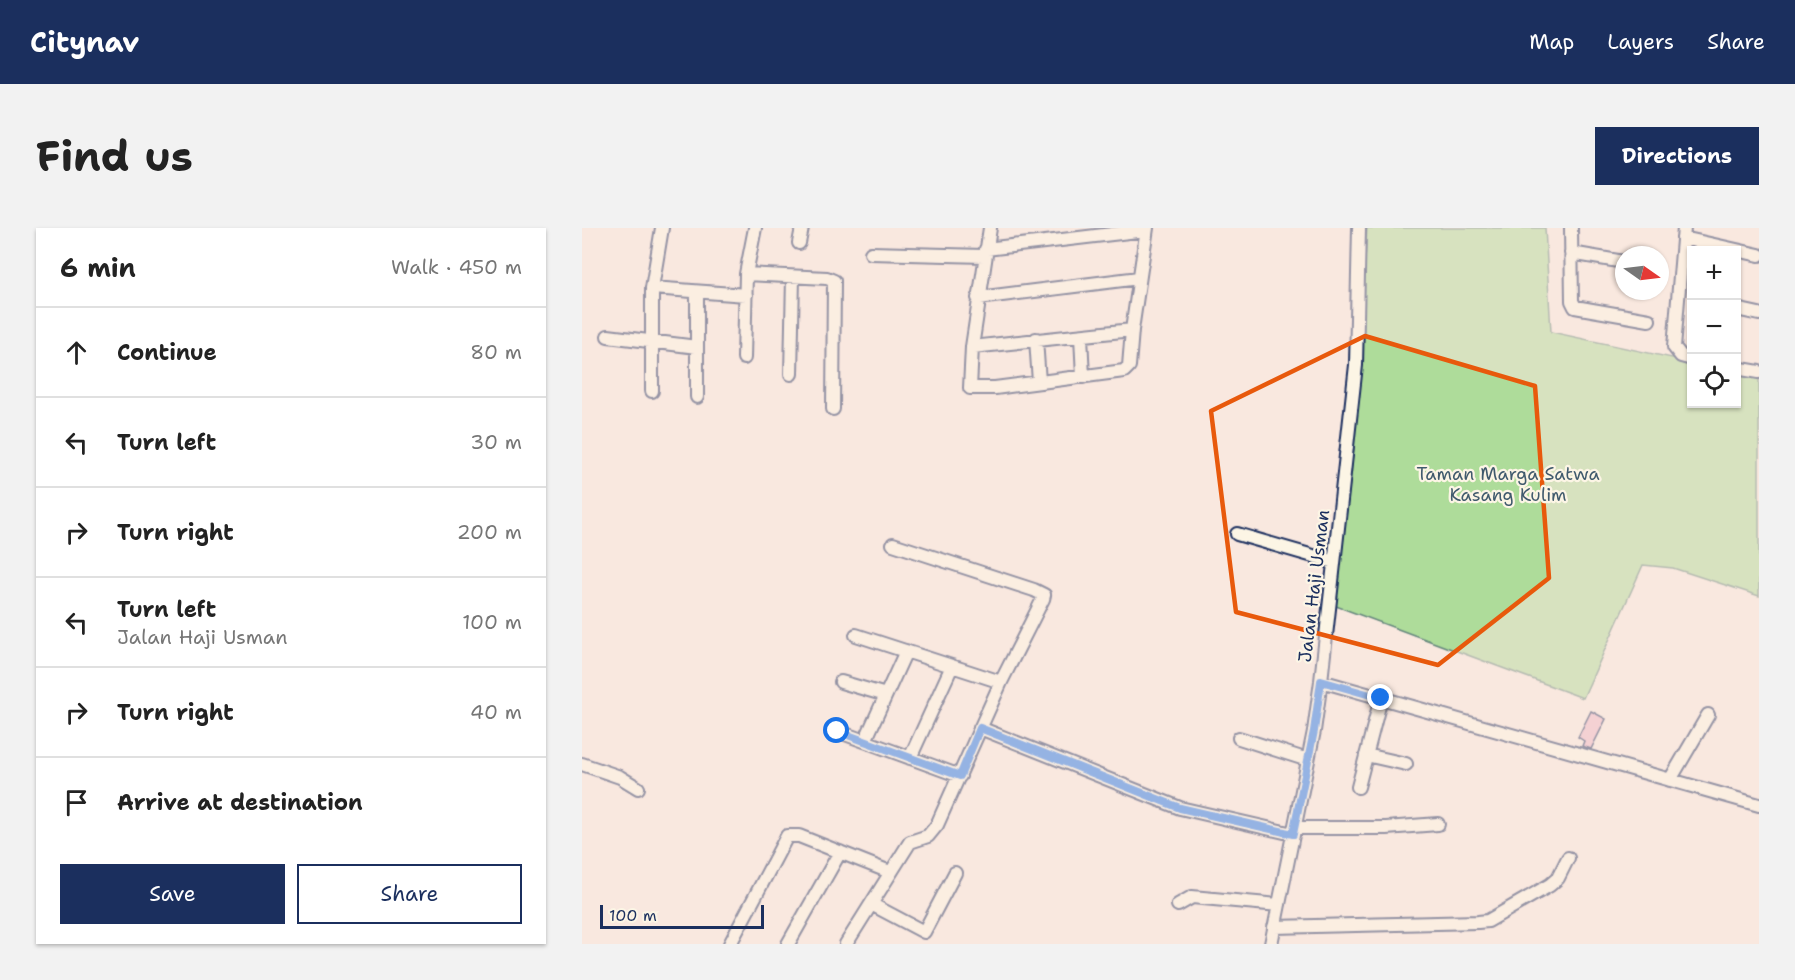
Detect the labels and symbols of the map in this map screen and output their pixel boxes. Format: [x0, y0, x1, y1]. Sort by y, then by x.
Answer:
north arrow [1615, 246, 1669, 300]
park label: Taman Marga Satwa Kasang Kulim [1416, 462, 1600, 507]
street label: Jalan Haji Usman [1293, 508, 1335, 664]
route end [1367, 684, 1393, 710]
route start [823, 717, 849, 743]
scale bar [600, 902, 764, 930]

